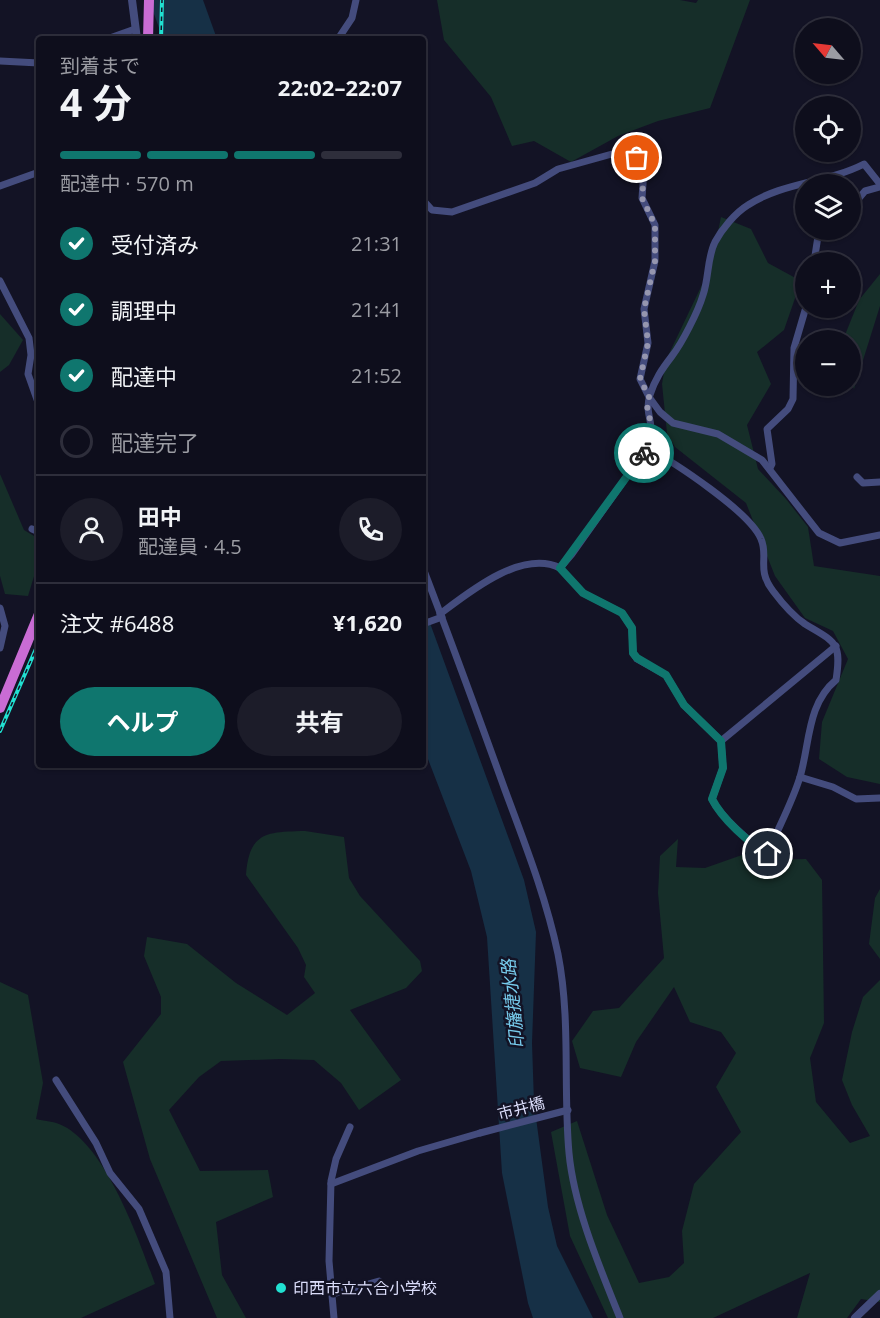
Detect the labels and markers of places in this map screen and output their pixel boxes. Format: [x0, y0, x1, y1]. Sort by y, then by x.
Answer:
pin [611, 132, 662, 183]
pin [742, 828, 793, 879]
place label: 印西市立六合小学校 [293, 1277, 437, 1299]
marker: 印西市立六合小学校 [274, 1281, 288, 1295]

